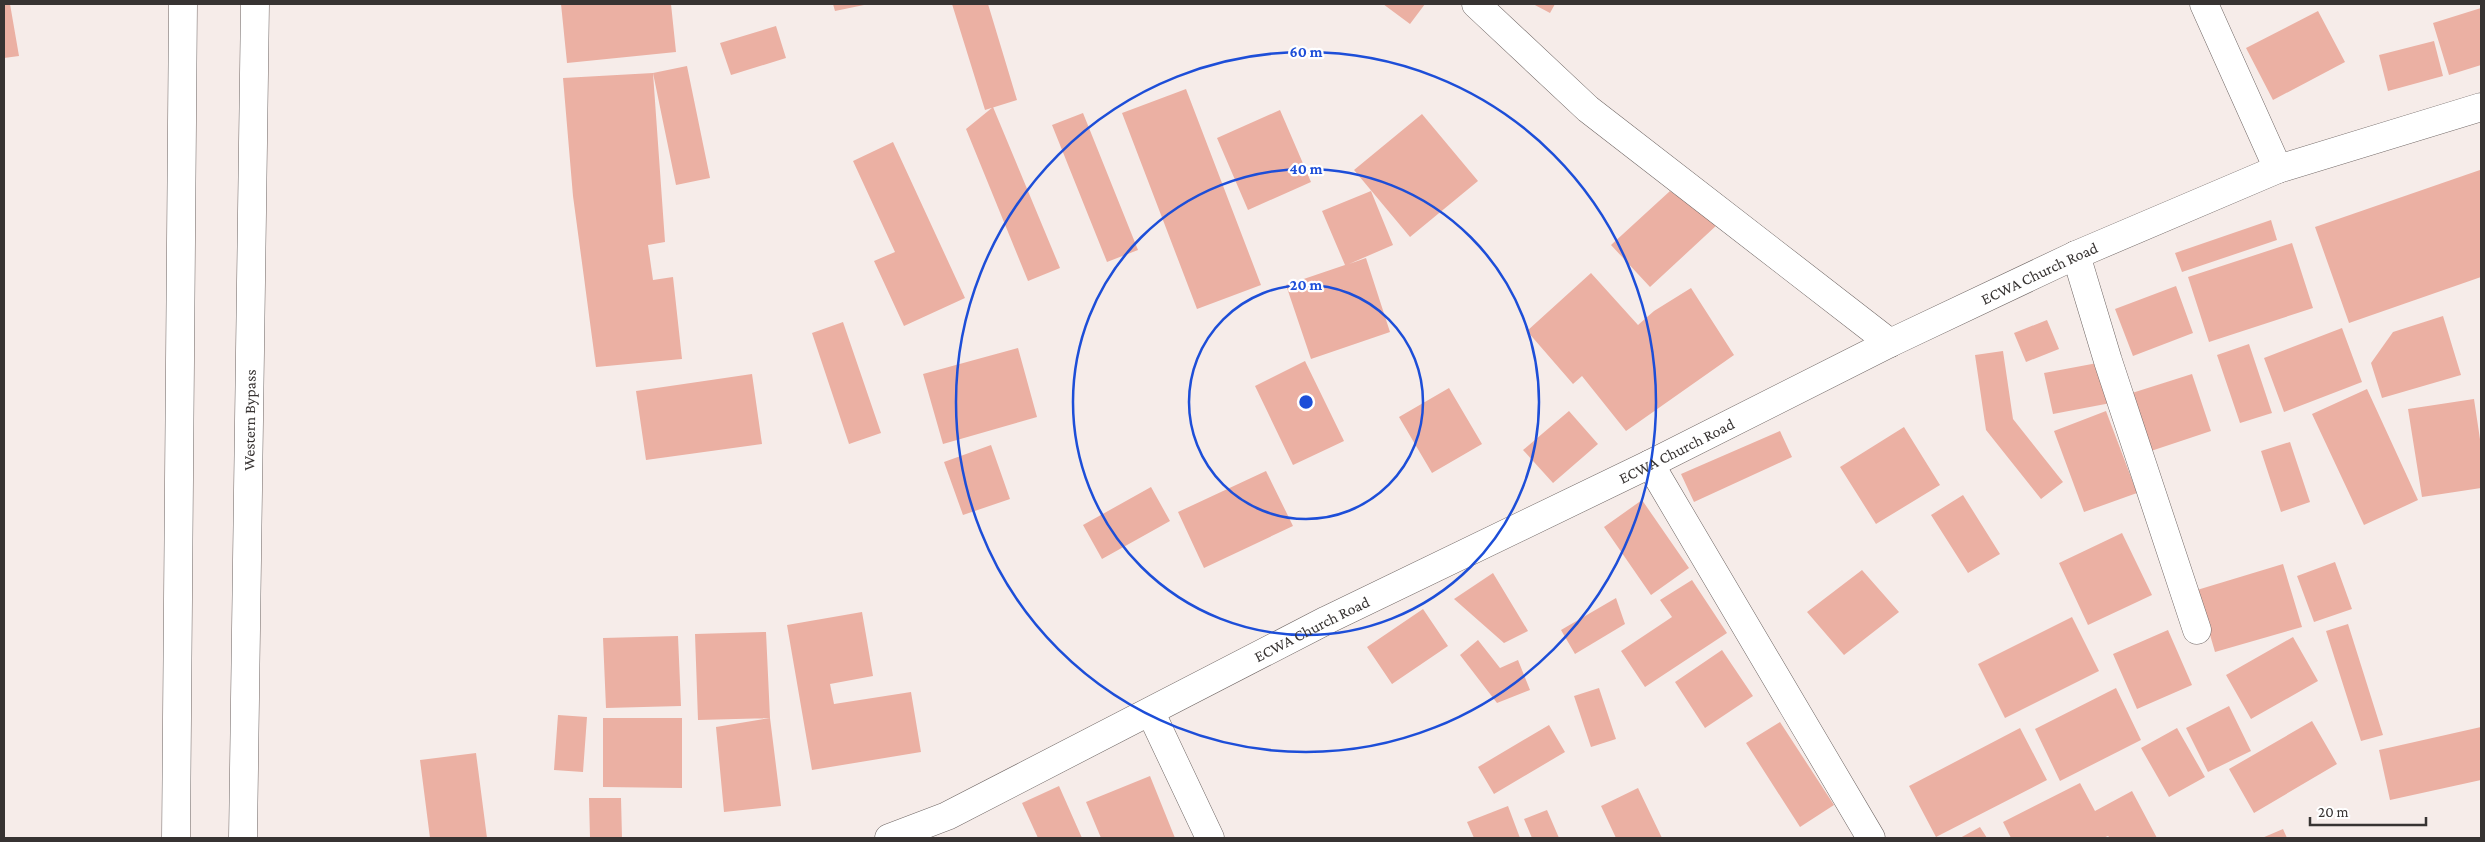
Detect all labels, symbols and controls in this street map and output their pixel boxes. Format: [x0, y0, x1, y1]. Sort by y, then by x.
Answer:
text: 60 m [1290, 44, 1323, 60]
text: 40 m [1290, 161, 1323, 177]
street label: ECWA Church Road [1978, 239, 2101, 308]
text: 20 m [1290, 277, 1322, 293]
street label: Western Bypass [240, 369, 259, 471]
centre of rings [1297, 393, 1315, 411]
street label: ECWA Church Road [1616, 415, 1738, 487]
street label: ECWA Church Road [1251, 593, 1373, 665]
scale bar [2310, 794, 2426, 826]
text: 20 m [2318, 804, 2349, 820]

